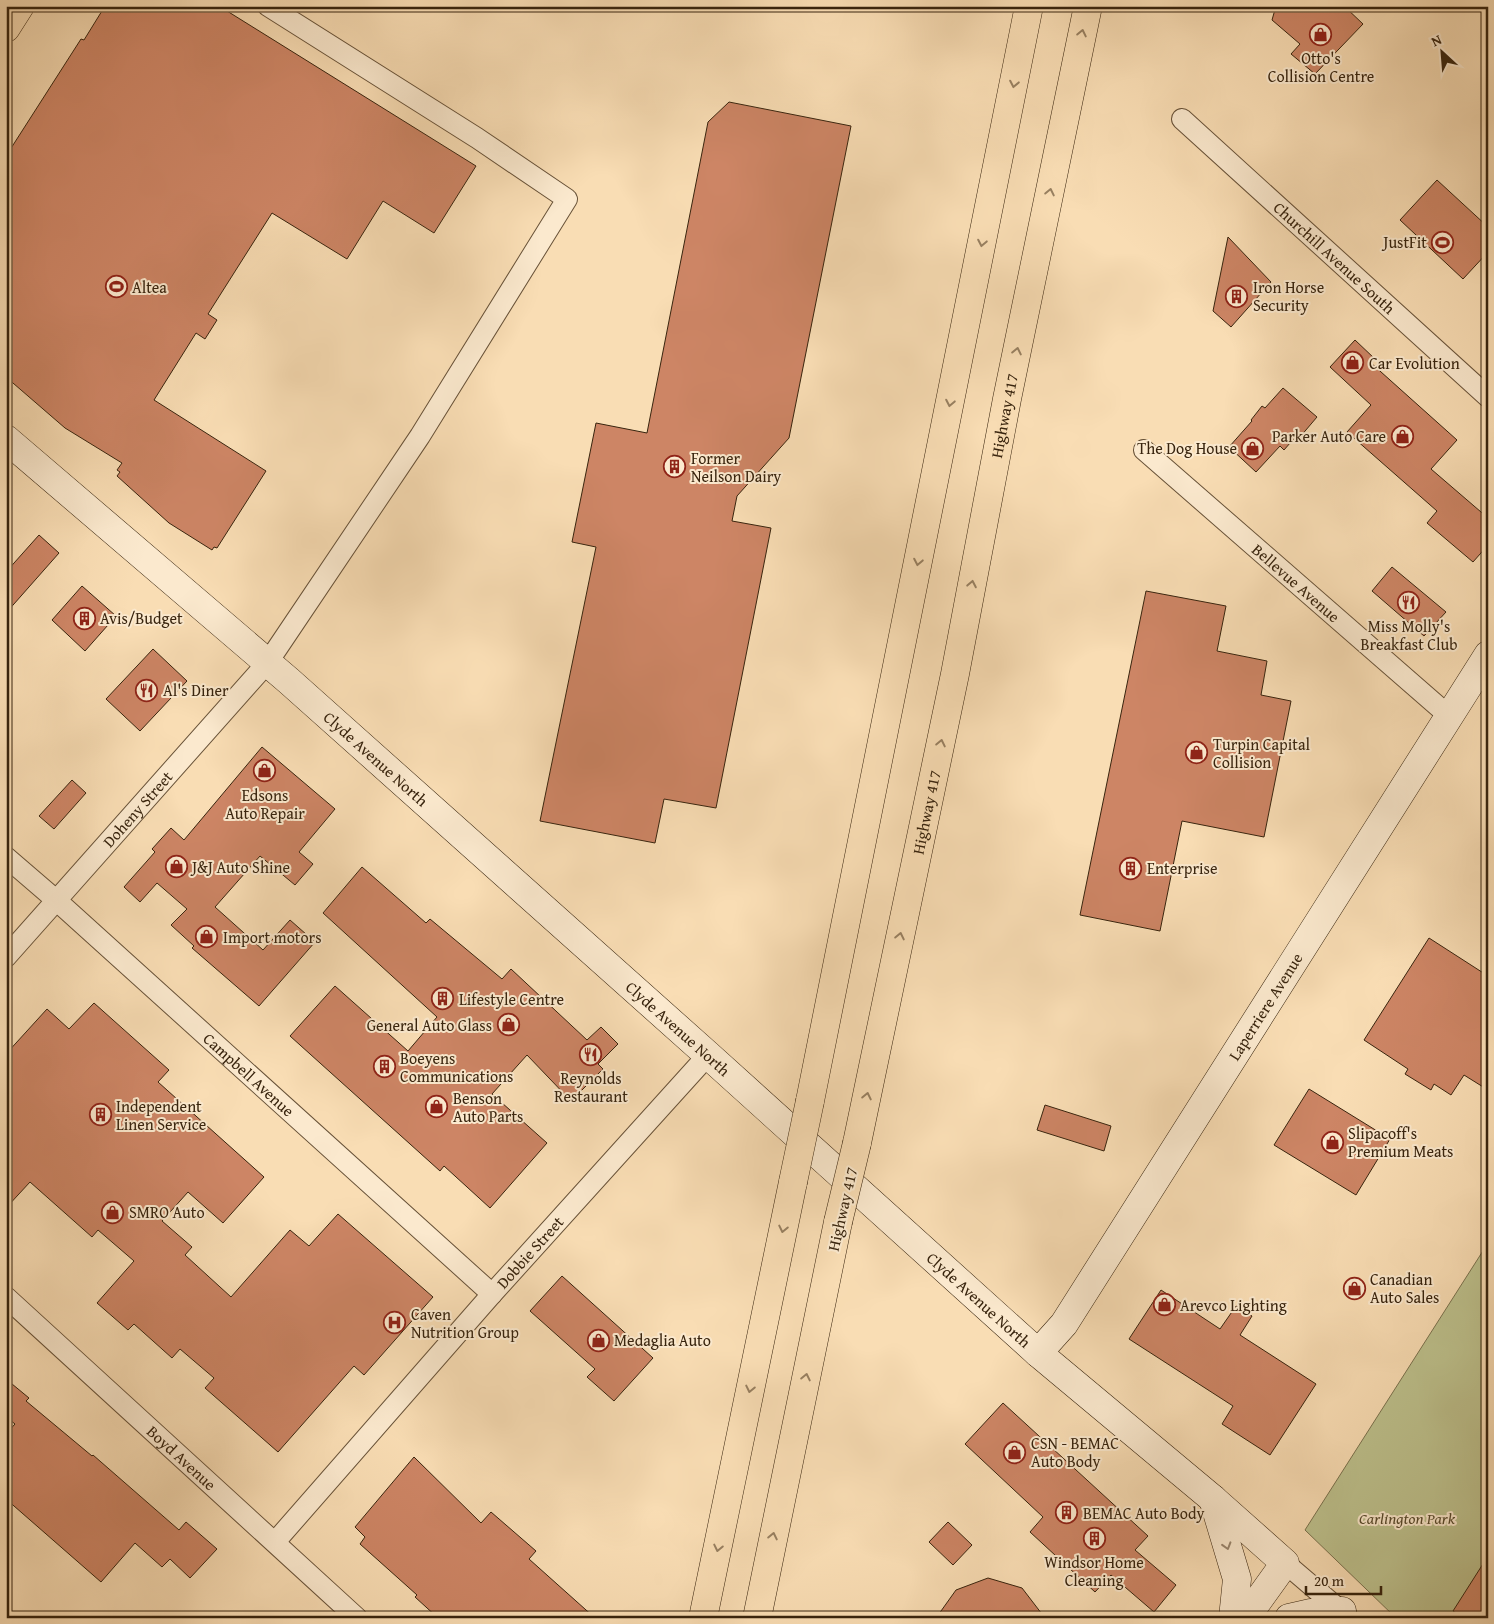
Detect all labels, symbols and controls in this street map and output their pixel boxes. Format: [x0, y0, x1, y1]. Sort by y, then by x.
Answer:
shop icon: Otto's Collision Centre [1309, 22, 1333, 46]
one-way arrow [1076, 28, 1087, 37]
north arrow [1416, 28, 1466, 78]
text: N [1428, 29, 1445, 51]
place label: Otto's Collision Centre [1268, 46, 1374, 88]
one-way arrow [1010, 79, 1020, 88]
one-way arrow [1044, 187, 1054, 196]
street label: Churchill Avenue South [1268, 196, 1401, 319]
place label: JustFit [1381, 230, 1427, 254]
sports icon: JustFit [1431, 230, 1455, 254]
one-way arrow [978, 239, 988, 248]
sports icon: Altea [104, 275, 128, 299]
place label: Altea [132, 275, 167, 299]
place label: Iron Horse Security [1253, 275, 1324, 317]
building icon: Iron Horse Security [1225, 284, 1249, 308]
one-way arrow [1011, 347, 1022, 355]
shop icon: Car Evolution [1341, 351, 1365, 375]
place label: Car Evolution [1369, 351, 1460, 375]
street label: Highway 417 [984, 371, 1024, 460]
one-way arrow [946, 398, 956, 407]
place label: Parker Auto Care [1272, 424, 1386, 448]
shop icon: Parker Auto Care [1390, 424, 1414, 448]
place label: The Dog House [1137, 436, 1237, 460]
shop icon: The Dog House [1241, 436, 1265, 460]
place label: Former Neilson Dairy [691, 446, 781, 488]
building icon: Former Neilson Dairy [663, 455, 687, 479]
street label: Bellevue Avenue [1247, 538, 1346, 628]
one-way arrow [913, 557, 924, 566]
one-way arrow [967, 579, 977, 588]
restaurant icon: Miss Molly's Breakfast Club [1397, 590, 1421, 614]
building icon: Avis/Budget [72, 606, 96, 630]
place label: Avis/Budget [100, 606, 183, 630]
place label: Miss Molly's Breakfast Club [1361, 614, 1457, 656]
restaurant icon: Al's Diner [135, 678, 159, 702]
place label: Al's Diner [163, 678, 229, 702]
street label: Clyde Avenue North [318, 705, 434, 812]
place label: Turpin Capital Collision [1213, 732, 1310, 774]
one-way arrow [935, 739, 945, 748]
shop icon: Turpin Capital Collision [1185, 741, 1209, 765]
shop icon: Edsons Auto Repair [253, 759, 277, 783]
street label: Doheny Street [97, 765, 178, 853]
street label: Highway 417 [906, 768, 947, 856]
place label: Edsons Auto Repair [225, 783, 305, 825]
shop icon: J&J Auto Shine [164, 855, 188, 879]
place label: J&J Auto Shine [190, 855, 290, 879]
building icon: Enterprise [1119, 856, 1143, 880]
place label: Enterprise [1147, 856, 1217, 880]
shop icon: Import motors [195, 925, 219, 949]
place label: Import motors [223, 925, 322, 949]
one-way arrow [894, 932, 905, 941]
street label: Laperriere Avenue [1222, 948, 1308, 1065]
street label: Clyde Avenue North [620, 975, 736, 1082]
building icon: Lifestyle Centre [431, 987, 455, 1011]
place label: Lifestyle Centre [459, 987, 564, 1011]
place label: General Auto Glass [367, 1013, 492, 1037]
shop icon: General Auto Glass [496, 1013, 520, 1037]
street label: Campbell Avenue [198, 1027, 300, 1122]
restaurant icon: Reynolds Restaurant [579, 1042, 603, 1066]
place label: Boeyens Communications [400, 1046, 513, 1088]
building icon: Boeyens Communications [372, 1055, 396, 1079]
place label: Reynolds Restaurant [554, 1066, 628, 1108]
place label: Benson Auto Parts [453, 1086, 523, 1128]
one-way arrow [861, 1091, 872, 1100]
place label: Independent Linen Service [116, 1094, 206, 1136]
shop icon: Benson Auto Parts [425, 1095, 449, 1119]
building icon: Independent Linen Service [88, 1103, 112, 1127]
place label: Slipacoff's Premium Meats [1348, 1121, 1453, 1163]
shop icon: Slipacoff's Premium Meats [1320, 1130, 1344, 1154]
street label: Highway 417 [821, 1164, 863, 1253]
shop icon: SMRO Auto [101, 1200, 125, 1224]
place label: SMRO Auto [129, 1200, 205, 1224]
street label: Dobbie Street [491, 1210, 569, 1294]
one-way arrow [778, 1225, 789, 1234]
street label: Clyde Avenue North [921, 1246, 1036, 1353]
place label: Canadian Auto Sales [1370, 1267, 1439, 1309]
shop icon: Canadian Auto Sales [1342, 1276, 1366, 1300]
shop icon: Arevco Lighting [1152, 1293, 1176, 1317]
place label: Arevco Lighting [1180, 1293, 1287, 1317]
place label: Caven Nutrition Group [411, 1302, 519, 1344]
hospital icon: Caven Nutrition Group [383, 1311, 407, 1335]
shop icon: Medaglia Auto [586, 1328, 610, 1352]
place label: Medaglia Auto [614, 1328, 711, 1352]
one-way arrow [800, 1372, 811, 1381]
one-way arrow [745, 1384, 756, 1393]
street label: Boyd Avenue [142, 1420, 222, 1496]
place label: CSN - BEMAC Auto Body [1031, 1431, 1119, 1473]
shop icon: CSN - BEMAC Auto Body [1003, 1440, 1027, 1464]
building icon: BEMAC Auto Body [1055, 1501, 1079, 1525]
place label: BEMAC Auto Body [1083, 1501, 1204, 1525]
park label: Carlington Park [1359, 1506, 1456, 1530]
building icon: Windsor Home Cleaning [1082, 1526, 1106, 1550]
one-way arrow [768, 1531, 778, 1540]
one-way arrow [1222, 1541, 1232, 1549]
one-way arrow [713, 1543, 723, 1552]
place label: Windsor Home Cleaning [1044, 1550, 1144, 1592]
scale bar [1306, 1564, 1382, 1596]
text: 20 m [1314, 1570, 1345, 1591]

